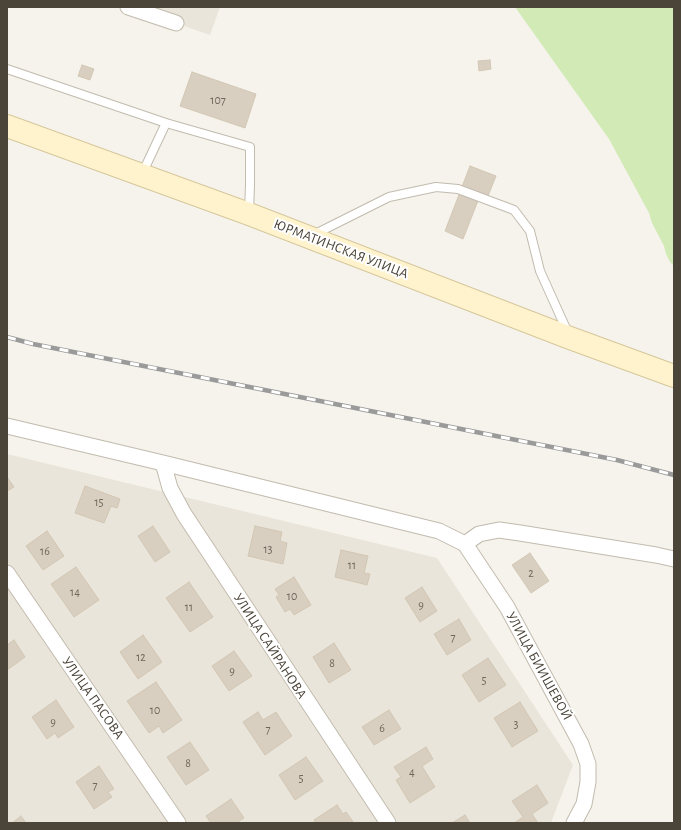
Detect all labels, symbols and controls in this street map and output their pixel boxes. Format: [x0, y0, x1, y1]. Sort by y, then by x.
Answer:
house number: 107 [210, 93, 226, 107]
street label: ЮРМАТИНСКАЯ УЛИЦА [271, 216, 411, 282]
house number: 15 [94, 495, 104, 509]
house number: 13 [263, 542, 273, 556]
house number: 16 [40, 544, 50, 558]
house number: 11 [348, 558, 356, 572]
house number: 2 [528, 566, 534, 580]
house number: 14 [70, 585, 80, 599]
house number: 10 [287, 589, 297, 603]
street label: УЛИЦА САЙРАНОВА [230, 590, 310, 702]
house number: 9 [418, 598, 424, 612]
house number: 11 [185, 600, 193, 614]
street label: УЛИЦА БИИШЕВОЙ [502, 609, 576, 723]
house number: 7 [450, 630, 456, 644]
house number: 12 [136, 650, 146, 664]
street label: УЛИЦА ПАСОВА [58, 654, 128, 742]
house number: 8 [329, 656, 335, 670]
house number: 9 [229, 664, 235, 678]
house number: 5 [481, 673, 487, 687]
house number: 10 [150, 703, 160, 717]
house number: 9 [50, 715, 56, 729]
house number: 3 [514, 717, 518, 731]
house number: 6 [379, 721, 385, 735]
house number: 7 [265, 722, 271, 736]
house number: 8 [185, 756, 191, 770]
house number: 4 [409, 765, 415, 779]
house number: 5 [298, 771, 304, 785]
house number: 7 [92, 778, 98, 792]

